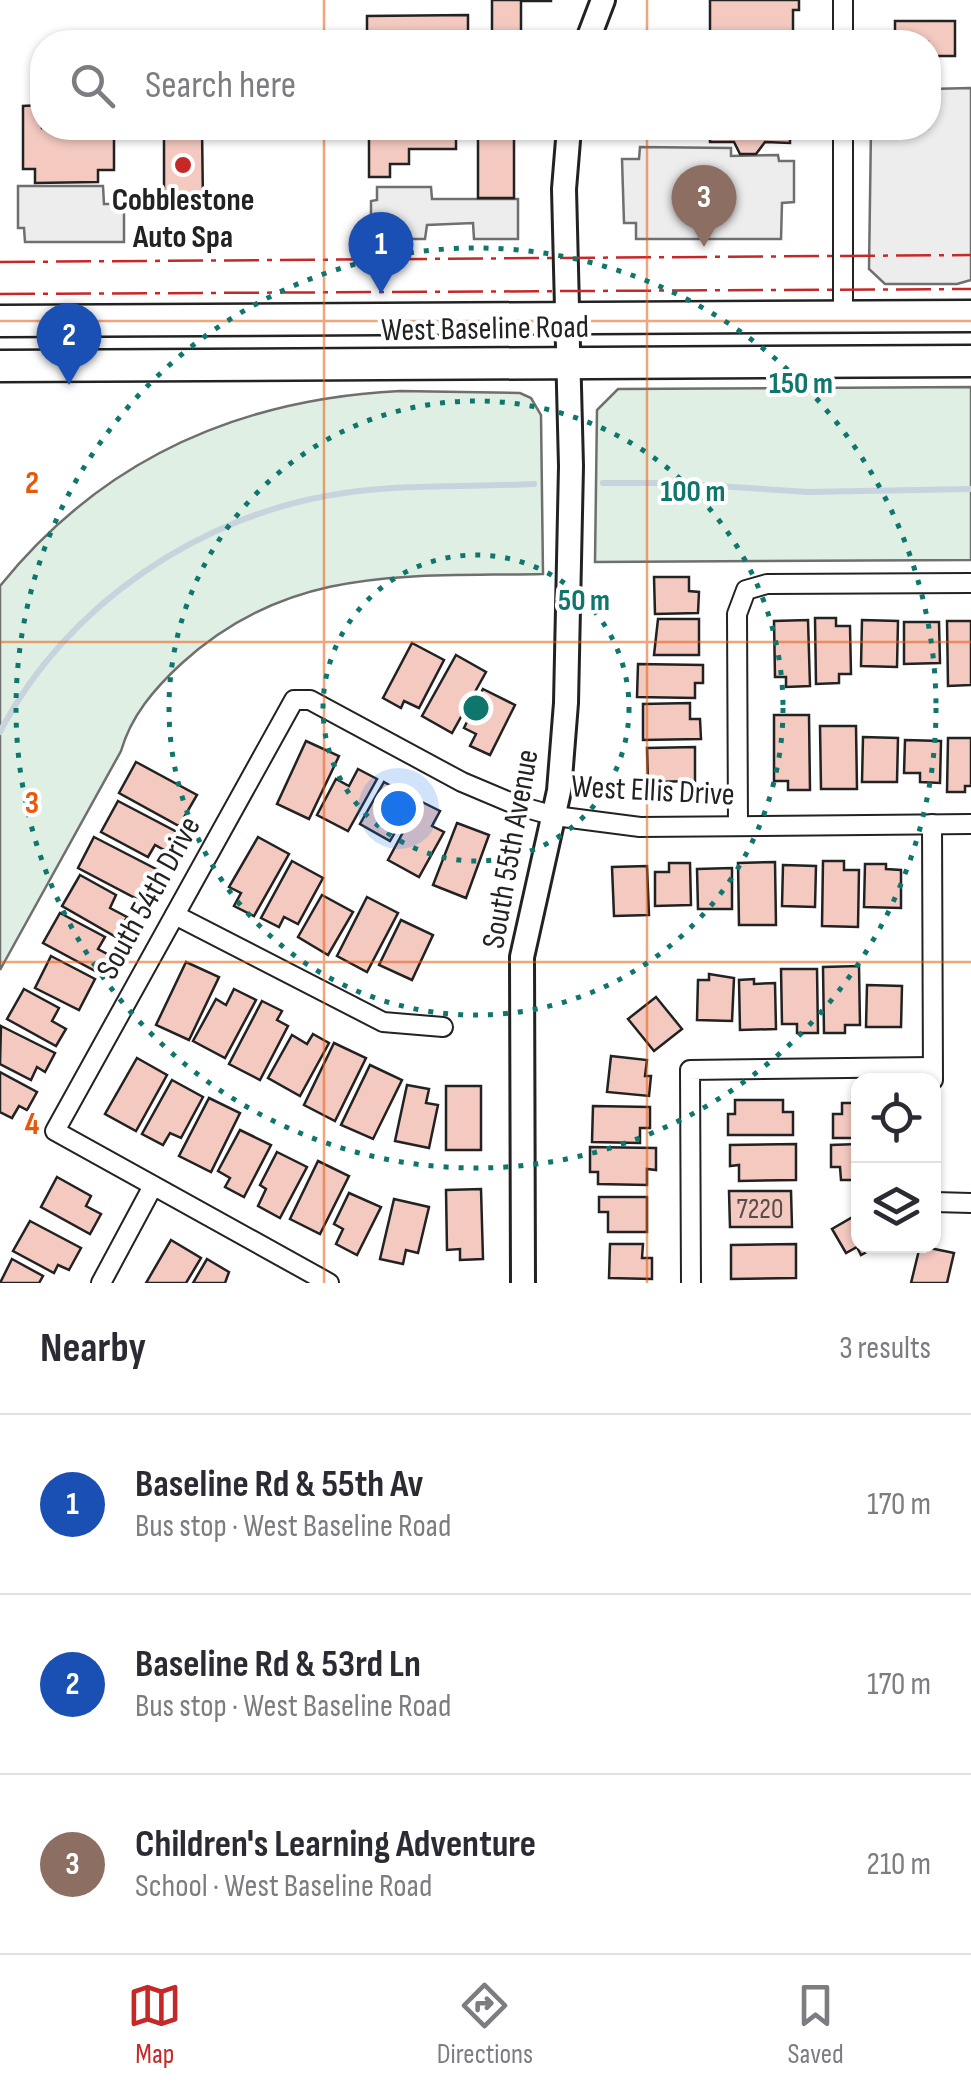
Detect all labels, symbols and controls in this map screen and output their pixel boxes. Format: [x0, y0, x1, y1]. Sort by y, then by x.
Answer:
search box [30, 30, 941, 140]
icon: search [65, 58, 120, 113]
text: Search here [145, 63, 296, 108]
marker: Cobblestone Auto Spa [172, 154, 194, 176]
pin: 3 [672, 164, 736, 247]
place label: Cobblestone Auto Spa [112, 181, 254, 257]
pin: 1 [348, 212, 414, 294]
pin: 2 [36, 302, 102, 385]
street label: West Baseline Road [381, 308, 589, 350]
text: 150 m [769, 366, 833, 402]
text: 2 [25, 464, 39, 503]
text: 100 m [661, 474, 725, 510]
text: 50 m [558, 583, 610, 619]
centre of rings [458, 690, 494, 726]
street label: South 55th Avenue [474, 746, 548, 952]
street label: West Ellis Drive [570, 767, 736, 815]
your location [373, 783, 424, 834]
text: 3 [25, 784, 39, 823]
street label: South 54th Drive [88, 810, 210, 986]
map controls [851, 1073, 941, 1253]
button: locate [851, 1073, 941, 1163]
text: 4 [25, 1105, 40, 1144]
button: layers [851, 1163, 941, 1253]
house number: 7220 [737, 1193, 783, 1226]
text: Nearby [40, 1323, 146, 1374]
text: 3 results [839, 1329, 931, 1368]
text: Baseline Rd & 55th Av [135, 1462, 423, 1507]
text: 1 [66, 1485, 79, 1524]
text: 170 m [867, 1485, 931, 1524]
text: Bus stop · West Baseline Road [135, 1507, 451, 1546]
text: Baseline Rd & 53rd Ln [135, 1642, 421, 1687]
text: 2 [65, 1665, 80, 1704]
text: 170 m [867, 1665, 931, 1704]
text: Bus stop · West Baseline Road [135, 1687, 451, 1726]
text: Children's Learning Adventure [135, 1822, 536, 1867]
text: 3 [65, 1845, 80, 1884]
text: 210 m [867, 1845, 931, 1884]
text: School · West Baseline Road [135, 1867, 432, 1906]
tab: Map [127, 1978, 182, 2071]
tab: Directions [437, 1978, 533, 2071]
tab: Saved [788, 1978, 844, 2071]

